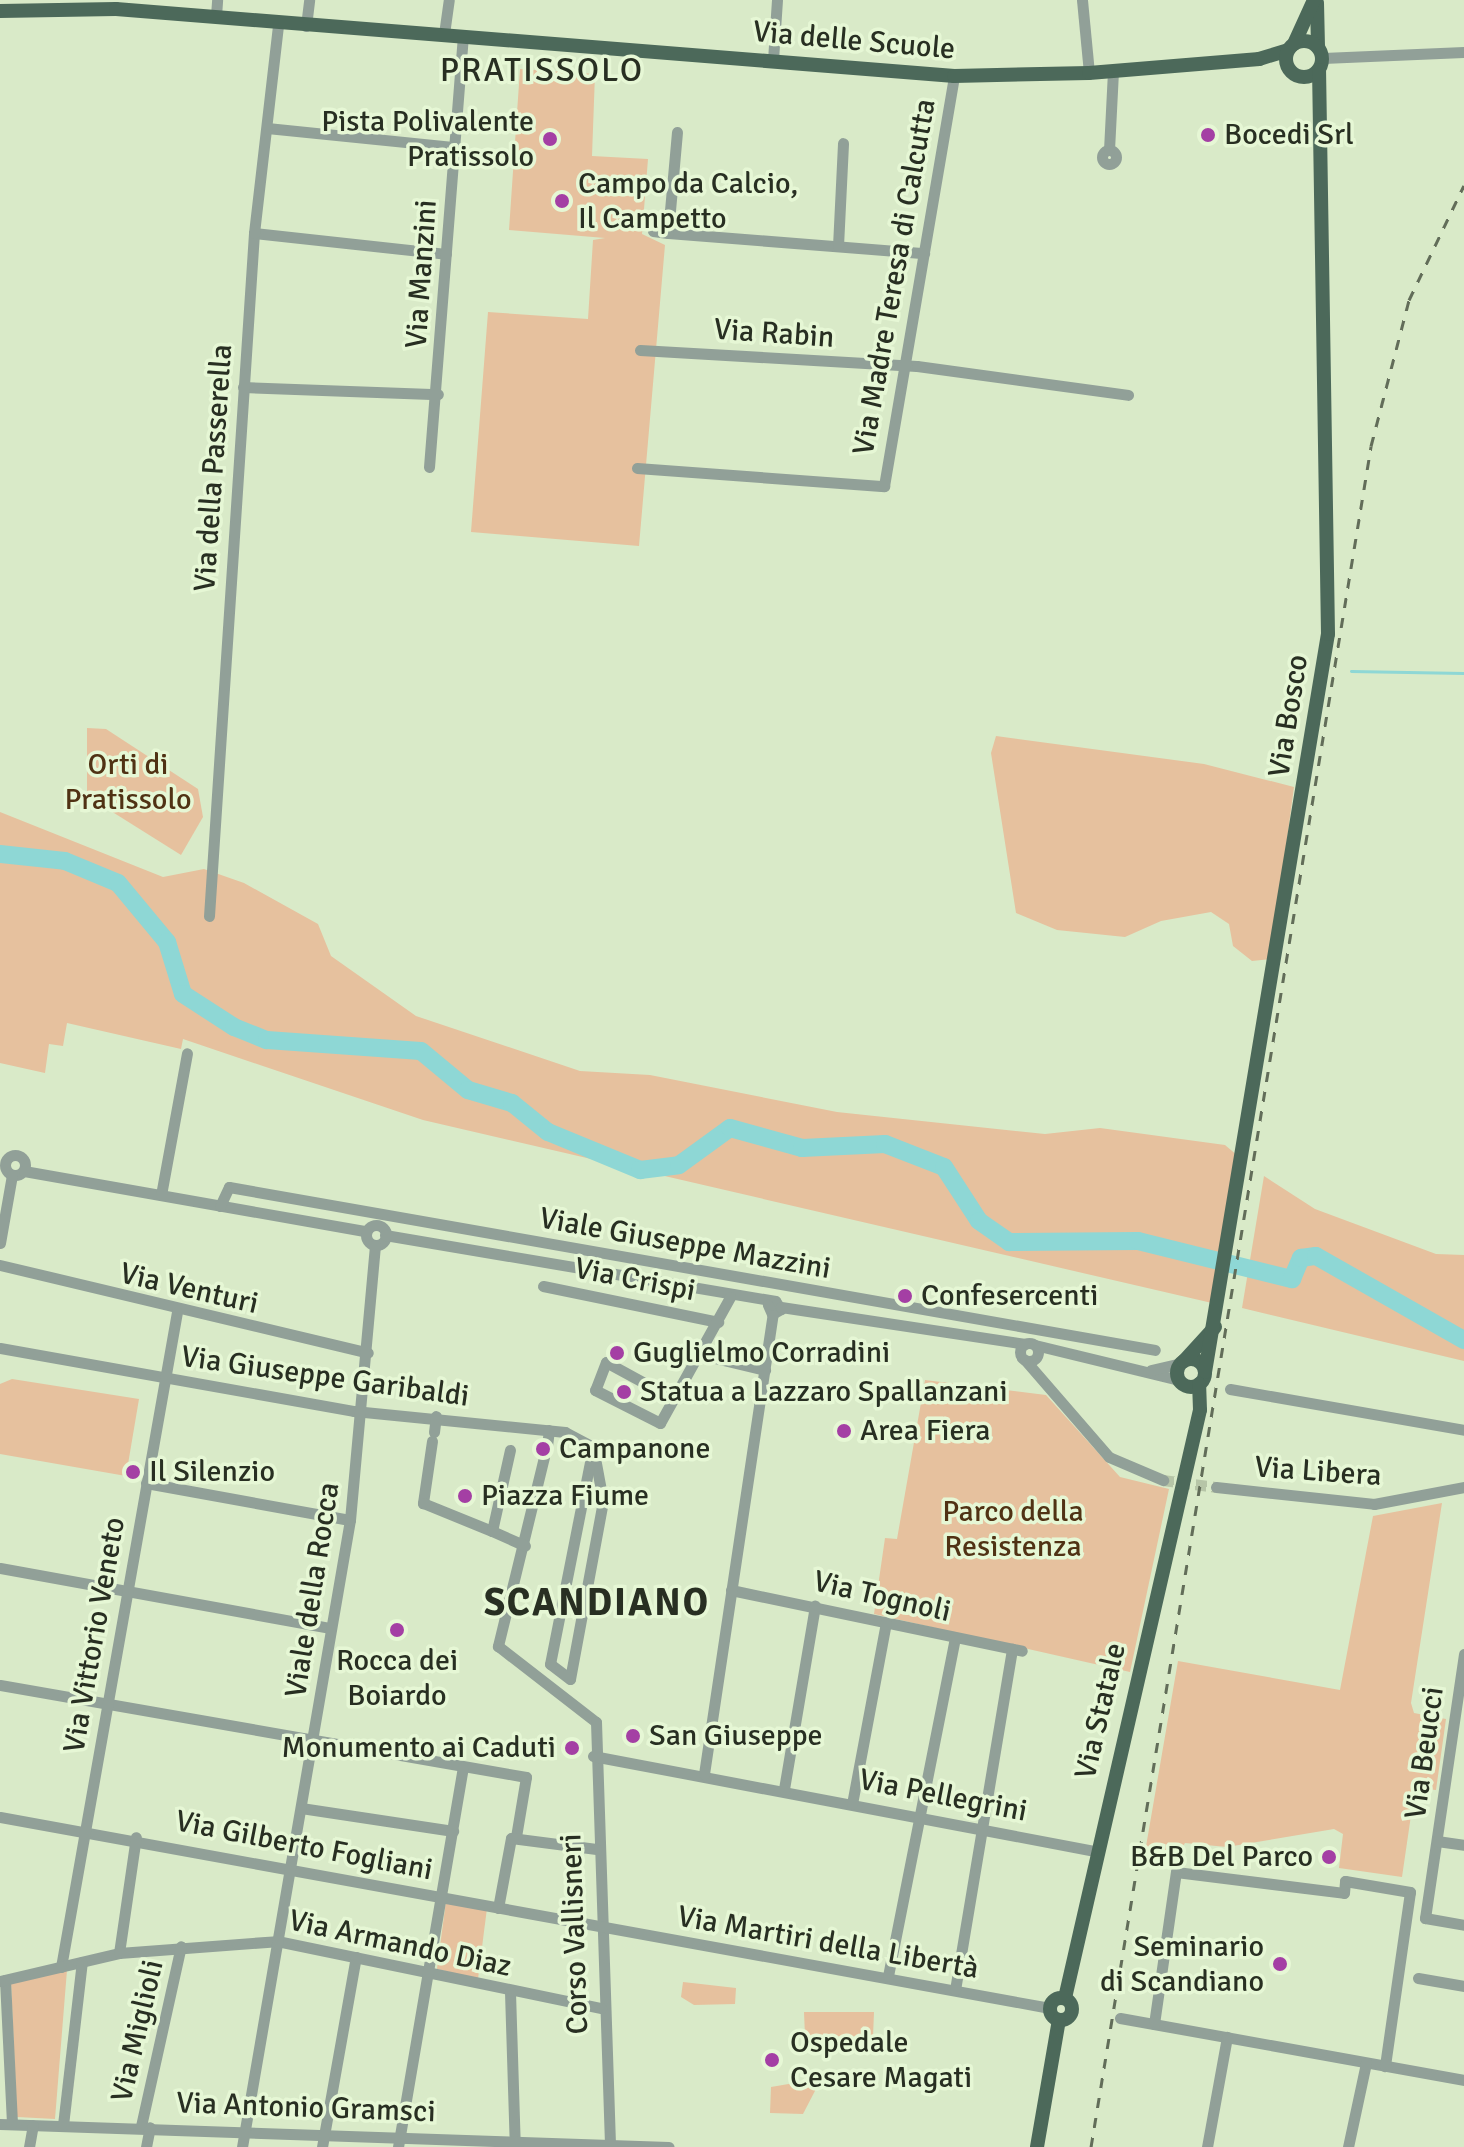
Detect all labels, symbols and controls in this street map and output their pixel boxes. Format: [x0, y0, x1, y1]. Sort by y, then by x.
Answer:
street label: Via delle Scuole [751, 14, 957, 68]
district label: PRATISSOLO [440, 51, 644, 91]
street label: Via Madre Teresa di Calcutta [846, 96, 944, 458]
place label: Pista Polivalente Pratissolo [321, 104, 534, 174]
place label: Bocedi Srl [1224, 117, 1354, 153]
marker: Bocedi Srl [1199, 126, 1217, 144]
marker: Pista Polivalente Pratissolo [541, 130, 559, 148]
place label: Campo da Calcio, Il Campetto [578, 166, 798, 236]
marker: Campo da Calcio, Il Campetto [553, 192, 571, 210]
street label: Via Manzini [399, 198, 445, 350]
street label: Via Rabin [713, 312, 835, 356]
street label: Via della Passerella [187, 343, 241, 593]
street label: Via Bosco [1262, 652, 1316, 780]
park label: Orti di Pratissolo [64, 747, 192, 818]
street label: Viale Giuseppe Mazzini [537, 1201, 833, 1287]
street label: Via Crispi [572, 1251, 698, 1309]
street label: Via Venturi [116, 1256, 262, 1322]
place label: Confesercenti [921, 1278, 1098, 1314]
marker: Confesercenti [896, 1287, 914, 1305]
place label: Guglielmo Corradini [633, 1335, 890, 1371]
street label: Via Giuseppe Garibaldi [179, 1339, 471, 1415]
marker: Guglielmo Corradini [608, 1344, 626, 1362]
place label: Statua a Lazzaro Spallanzani [640, 1374, 1008, 1410]
marker: Statua a Lazzaro Spallanzani [615, 1383, 633, 1401]
place label: Area Fiera [860, 1413, 990, 1449]
marker: Area Fiera [835, 1422, 853, 1440]
place label: Campanone [559, 1431, 710, 1467]
marker: Campanone [534, 1440, 552, 1458]
street label: Via Libera [1253, 1450, 1383, 1494]
place label: Il Silenzio [149, 1454, 275, 1490]
marker: Il Silenzio [124, 1463, 142, 1481]
place label: Piazza Fiume [481, 1478, 649, 1514]
street label: Viale della Rocca [278, 1480, 348, 1700]
marker: Piazza Fiume [456, 1487, 474, 1505]
park label: Parco della Resistenza [942, 1494, 1084, 1564]
street label: Via Vittorio Veneto [57, 1514, 133, 1756]
street label: Via Tognoli [810, 1564, 954, 1630]
district label: SCANDIANO [484, 1580, 710, 1626]
marker: Rocca dei Boiardo [388, 1621, 406, 1639]
street label: Via Statale [1068, 1639, 1134, 1783]
place label: Rocca dei Boiardo [336, 1643, 458, 1714]
street label: Via Beucci [1398, 1685, 1452, 1821]
place label: San Giuseppe [649, 1718, 823, 1754]
marker: San Giuseppe [624, 1727, 642, 1745]
place label: Monumento ai Caduti [282, 1730, 556, 1766]
marker: Monumento ai Caduti [563, 1739, 581, 1757]
street label: Via Pellegrini [856, 1762, 1030, 1830]
street label: Via Gilberto Fogliani [172, 1803, 436, 1889]
street label: Corso Vallisneri [554, 1833, 596, 2035]
place label: B&B Del Parco [1130, 1839, 1313, 1875]
marker: B&B Del Parco [1320, 1848, 1338, 1866]
street label: Via Martiri della Libertà [675, 1899, 981, 1987]
street label: Via Armando Diaz [286, 1903, 514, 1985]
place label: Seminario di Scandiano [1100, 1929, 1264, 2000]
marker: Seminario di Scandiano [1271, 1955, 1289, 1973]
street label: Via Miglioli [104, 1957, 172, 2105]
place label: Ospedale Cesare Magati [790, 2025, 972, 2096]
marker: Ospedale Cesare Magati [761, 2049, 783, 2071]
street label: Via Antonio Gramsci [176, 2085, 436, 2131]

